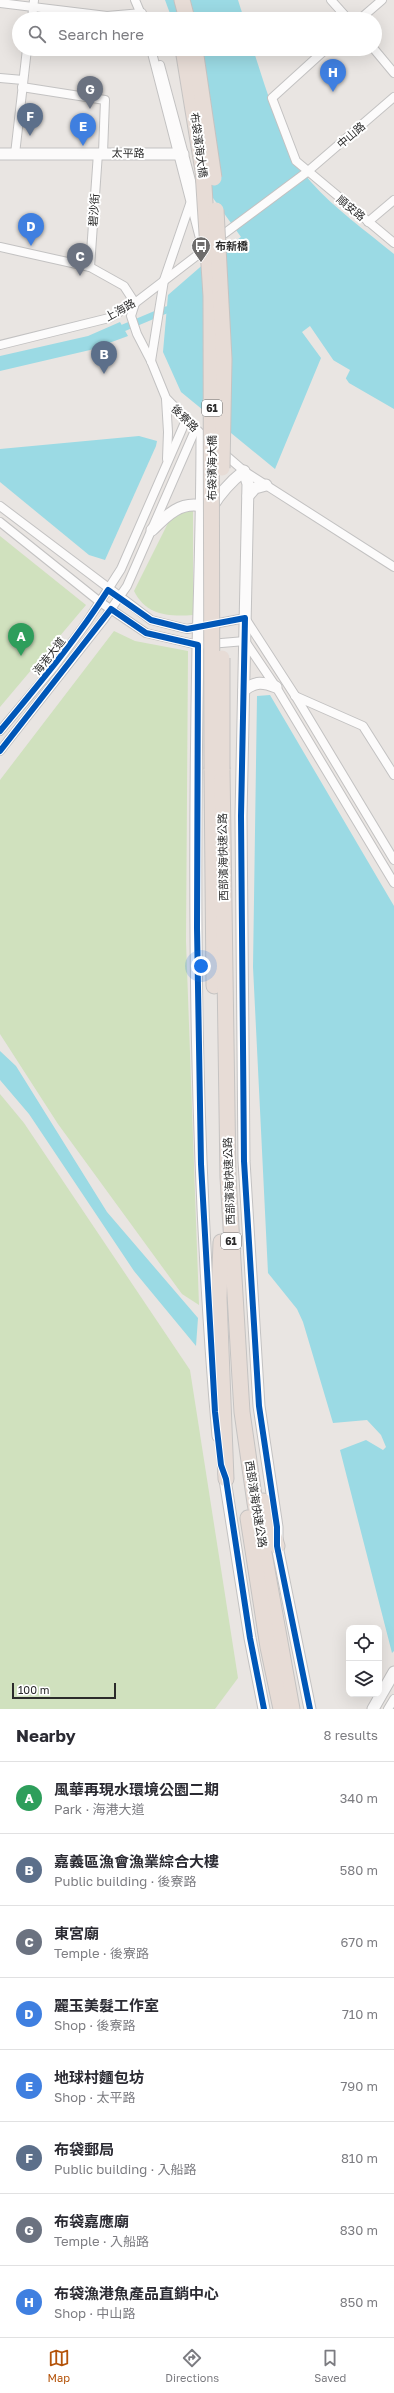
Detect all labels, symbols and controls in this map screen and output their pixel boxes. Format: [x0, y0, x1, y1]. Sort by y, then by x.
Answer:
search box [12, 12, 382, 56]
icon: search [26, 23, 48, 45]
text: Search here [58, 25, 144, 43]
pin: H [320, 59, 346, 92]
pin: G [77, 76, 103, 109]
pin: F [17, 103, 43, 136]
street label: 布袋濱海大橋 [188, 111, 211, 179]
pin: E [70, 113, 96, 146]
street label: 中山路 [334, 119, 367, 150]
street label: 太平路 [111, 146, 145, 159]
street label: 順安路 [334, 192, 368, 223]
street label: 碧沙街 [86, 193, 101, 227]
pin: D [18, 213, 44, 246]
bus stop icon: 布新橋 [190, 235, 212, 263]
place label: 布新橋 [215, 239, 248, 252]
pin: C [67, 243, 93, 276]
street label: 上海路 [102, 296, 137, 323]
pin: B [91, 341, 117, 374]
road number: 61 [202, 400, 222, 416]
street label: 後寮路 [169, 401, 202, 434]
street label: 布袋濱海大橋 [205, 435, 218, 501]
pin: A [8, 623, 34, 656]
street label: 海港大道 [30, 634, 67, 677]
street label: 西部濱海快速公路 [215, 813, 230, 901]
your location [191, 956, 211, 976]
street label: 西部濱海快速公路 [220, 1137, 237, 1225]
road number: 61 [221, 1233, 241, 1249]
street label: 西部濱海快速公路 [243, 1459, 270, 1548]
map controls [346, 1625, 382, 1697]
button: locate [346, 1625, 382, 1661]
button: layers [346, 1661, 382, 1697]
scale bar [12, 1681, 116, 1700]
text: 100 m [18, 1683, 49, 1696]
text: Nearby [16, 1725, 76, 1746]
text: 8 results [324, 1727, 378, 1743]
text: 風華再現水環境公園二期 [54, 1780, 219, 1798]
text: A [24, 1790, 34, 1806]
text: 340 m [340, 1790, 378, 1806]
text: Park · 海港大道 [54, 1801, 145, 1817]
text: 嘉義區漁會漁業綜合大樓 [54, 1852, 219, 1870]
text: B [24, 1862, 34, 1878]
text: 580 m [340, 1862, 378, 1878]
text: Public building · 後寮路 [54, 1873, 197, 1889]
text: 東宮廟 [54, 1924, 99, 1942]
text: C [24, 1934, 34, 1950]
text: 670 m [340, 1934, 378, 1950]
text: Temple · 後寮路 [54, 1945, 149, 1961]
text: 麗玉美髮工作室 [54, 1996, 159, 2014]
text: D [24, 2006, 34, 2022]
text: 710 m [342, 2006, 378, 2022]
text: Shop · 後寮路 [54, 2017, 136, 2033]
text: 地球村麵包坊 [54, 2068, 144, 2086]
text: E [25, 2078, 33, 2094]
text: 790 m [340, 2078, 378, 2094]
text: Shop · 太平路 [54, 2089, 136, 2105]
text: 布袋郵局 [54, 2140, 114, 2158]
text: F [25, 2150, 33, 2166]
text: 810 m [341, 2150, 378, 2166]
text: Public building · 入船路 [54, 2161, 197, 2177]
text: 布袋嘉應廟 [54, 2212, 129, 2230]
text: G [24, 2222, 34, 2238]
text: 830 m [340, 2222, 378, 2238]
text: Temple · 入船路 [54, 2233, 149, 2249]
text: 布袋漁港魚產品直銷中心 [54, 2284, 219, 2302]
text: H [24, 2294, 34, 2310]
text: 850 m [340, 2294, 378, 2310]
text: Shop · 中山路 [54, 2305, 136, 2321]
tab: Map [48, 2347, 70, 2384]
tab: Directions [165, 2347, 219, 2384]
tab: Saved [314, 2347, 346, 2384]

